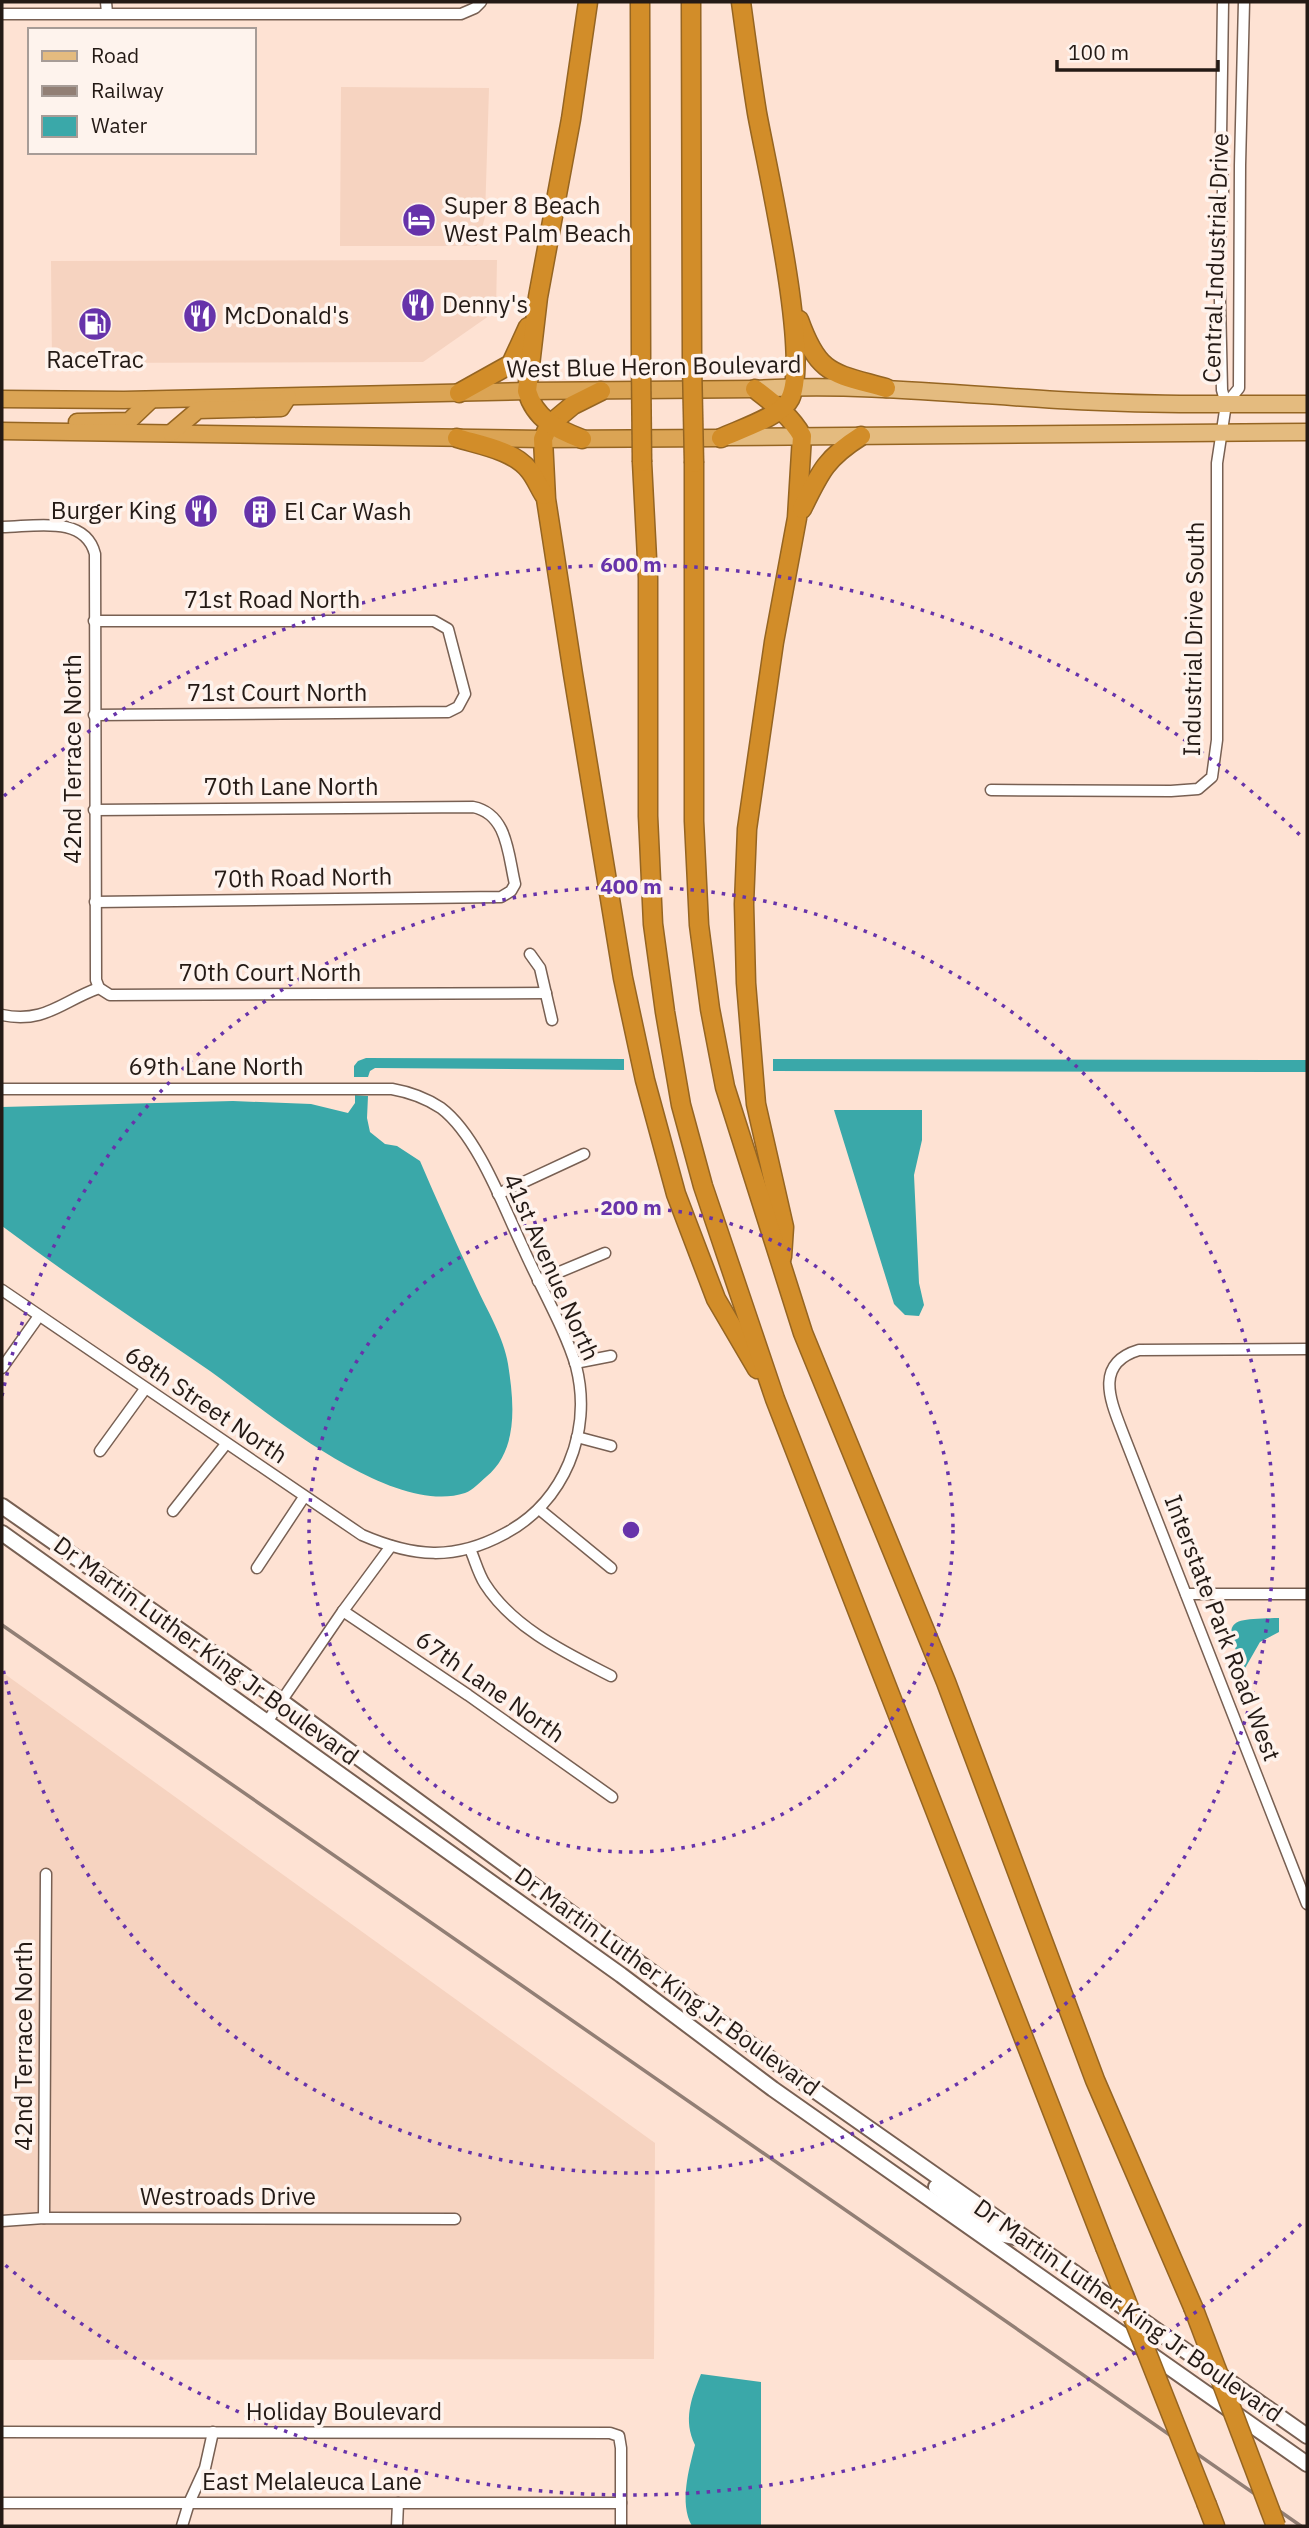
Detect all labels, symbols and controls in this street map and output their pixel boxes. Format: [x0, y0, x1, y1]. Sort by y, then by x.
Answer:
legend [28, 28, 256, 154]
scale bar [1057, 28, 1218, 72]
text: 100 m [1068, 38, 1129, 66]
text: Road [91, 41, 139, 69]
text: Railway [91, 76, 164, 104]
text: Water [91, 111, 148, 139]
street label: Central Industrial Drive [1195, 132, 1235, 384]
place label: Super 8 Beach West Palm Beach [444, 189, 631, 249]
hotel icon: Super 8 Beach West Palm Beach [400, 201, 438, 239]
restaurant icon: Denny's [399, 286, 437, 324]
place label: Denny's [442, 288, 528, 320]
restaurant icon: McDonald's [181, 297, 219, 335]
place label: McDonald's [224, 299, 350, 331]
fuel station icon: RaceTrac [76, 305, 114, 343]
place label: RaceTrac [46, 343, 144, 375]
street label: West Blue Heron Boulevard [506, 347, 802, 385]
restaurant icon: Burger King [182, 492, 220, 530]
building icon: El Car Wash [241, 493, 279, 531]
place label: Burger King [51, 494, 176, 526]
place label: El Car Wash [284, 495, 412, 527]
street label: Industrial Drive South [1175, 521, 1211, 757]
text: 600 m [600, 550, 662, 578]
street label: 71st Road North [184, 583, 360, 615]
street label: 42nd Terrace North [56, 654, 88, 864]
street label: 71st Court North [187, 676, 367, 708]
street label: 70th Lane North [203, 770, 379, 802]
street label: 70th Road North [213, 859, 393, 895]
text: 400 m [600, 872, 662, 900]
street label: 70th Court North [179, 956, 361, 988]
street label: 69th Lane North [128, 1050, 304, 1082]
street label: 41st Avenue North [496, 1168, 608, 1365]
text: 200 m [600, 1193, 662, 1221]
street label: 68th Street North [119, 1338, 294, 1470]
street label: Interstate Park Road West [1157, 1490, 1289, 1765]
centre of rings [619, 1518, 643, 1542]
street label: Dr Martin Luther King Jr Boulevard [48, 1529, 366, 1772]
street label: 67th Lane North [410, 1623, 572, 1750]
street label: Dr Martin Luther King Jr Boulevard [509, 1860, 827, 2103]
street label: 42nd Terrace North [7, 1941, 39, 2151]
street label: Westroads Drive [140, 2180, 316, 2212]
street label: Dr Martin Luther King Jr Boulevard [968, 2191, 1289, 2429]
street label: Holiday Boulevard [246, 2395, 442, 2427]
street label: East Melaleuca Lane [202, 2465, 422, 2497]

